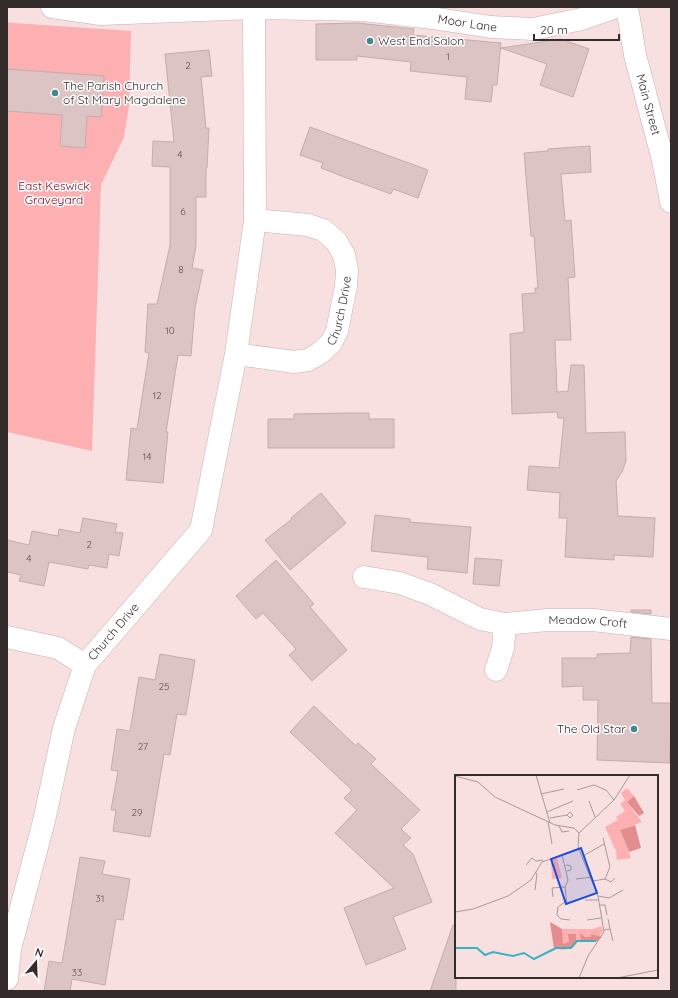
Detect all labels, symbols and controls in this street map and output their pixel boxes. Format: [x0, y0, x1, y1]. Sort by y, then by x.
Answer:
street label: Moor Lane [437, 11, 498, 34]
scale bar [534, 16, 619, 42]
text: 20 m [540, 22, 568, 37]
place label: West End Salon [378, 33, 464, 48]
marker: West End Salon [365, 36, 375, 46]
house number: 1 [446, 50, 450, 63]
house number: 2 [185, 59, 191, 72]
street label: Main Street [633, 72, 664, 137]
place label: The Parish Church of St Mary Magdalene [63, 78, 186, 107]
marker: The Parish Church of St Mary Magdalene [50, 88, 60, 98]
house number: 4 [177, 148, 183, 161]
park label: East Keswick Graveyard [18, 178, 90, 207]
house number: 6 [180, 205, 186, 218]
house number: 8 [178, 263, 184, 276]
street label: Church Drive [323, 276, 354, 348]
house number: 10 [165, 324, 175, 337]
house number: 12 [152, 389, 162, 402]
house number: 14 [143, 450, 151, 463]
house number: 2 [86, 538, 92, 551]
house number: 4 [26, 552, 32, 565]
street label: Church Drive [84, 599, 142, 663]
street label: Meadow Croft [549, 612, 628, 631]
house number: 25 [159, 680, 170, 693]
place label: The Old Star [557, 721, 626, 736]
marker: The Old Star [629, 724, 639, 734]
house number: 27 [138, 740, 148, 753]
inset map [455, 775, 658, 978]
house number: 29 [131, 806, 143, 819]
house number: 31 [96, 892, 104, 905]
north arrow [16, 942, 56, 982]
text: N [33, 945, 45, 960]
house number: 33 [72, 966, 82, 979]

